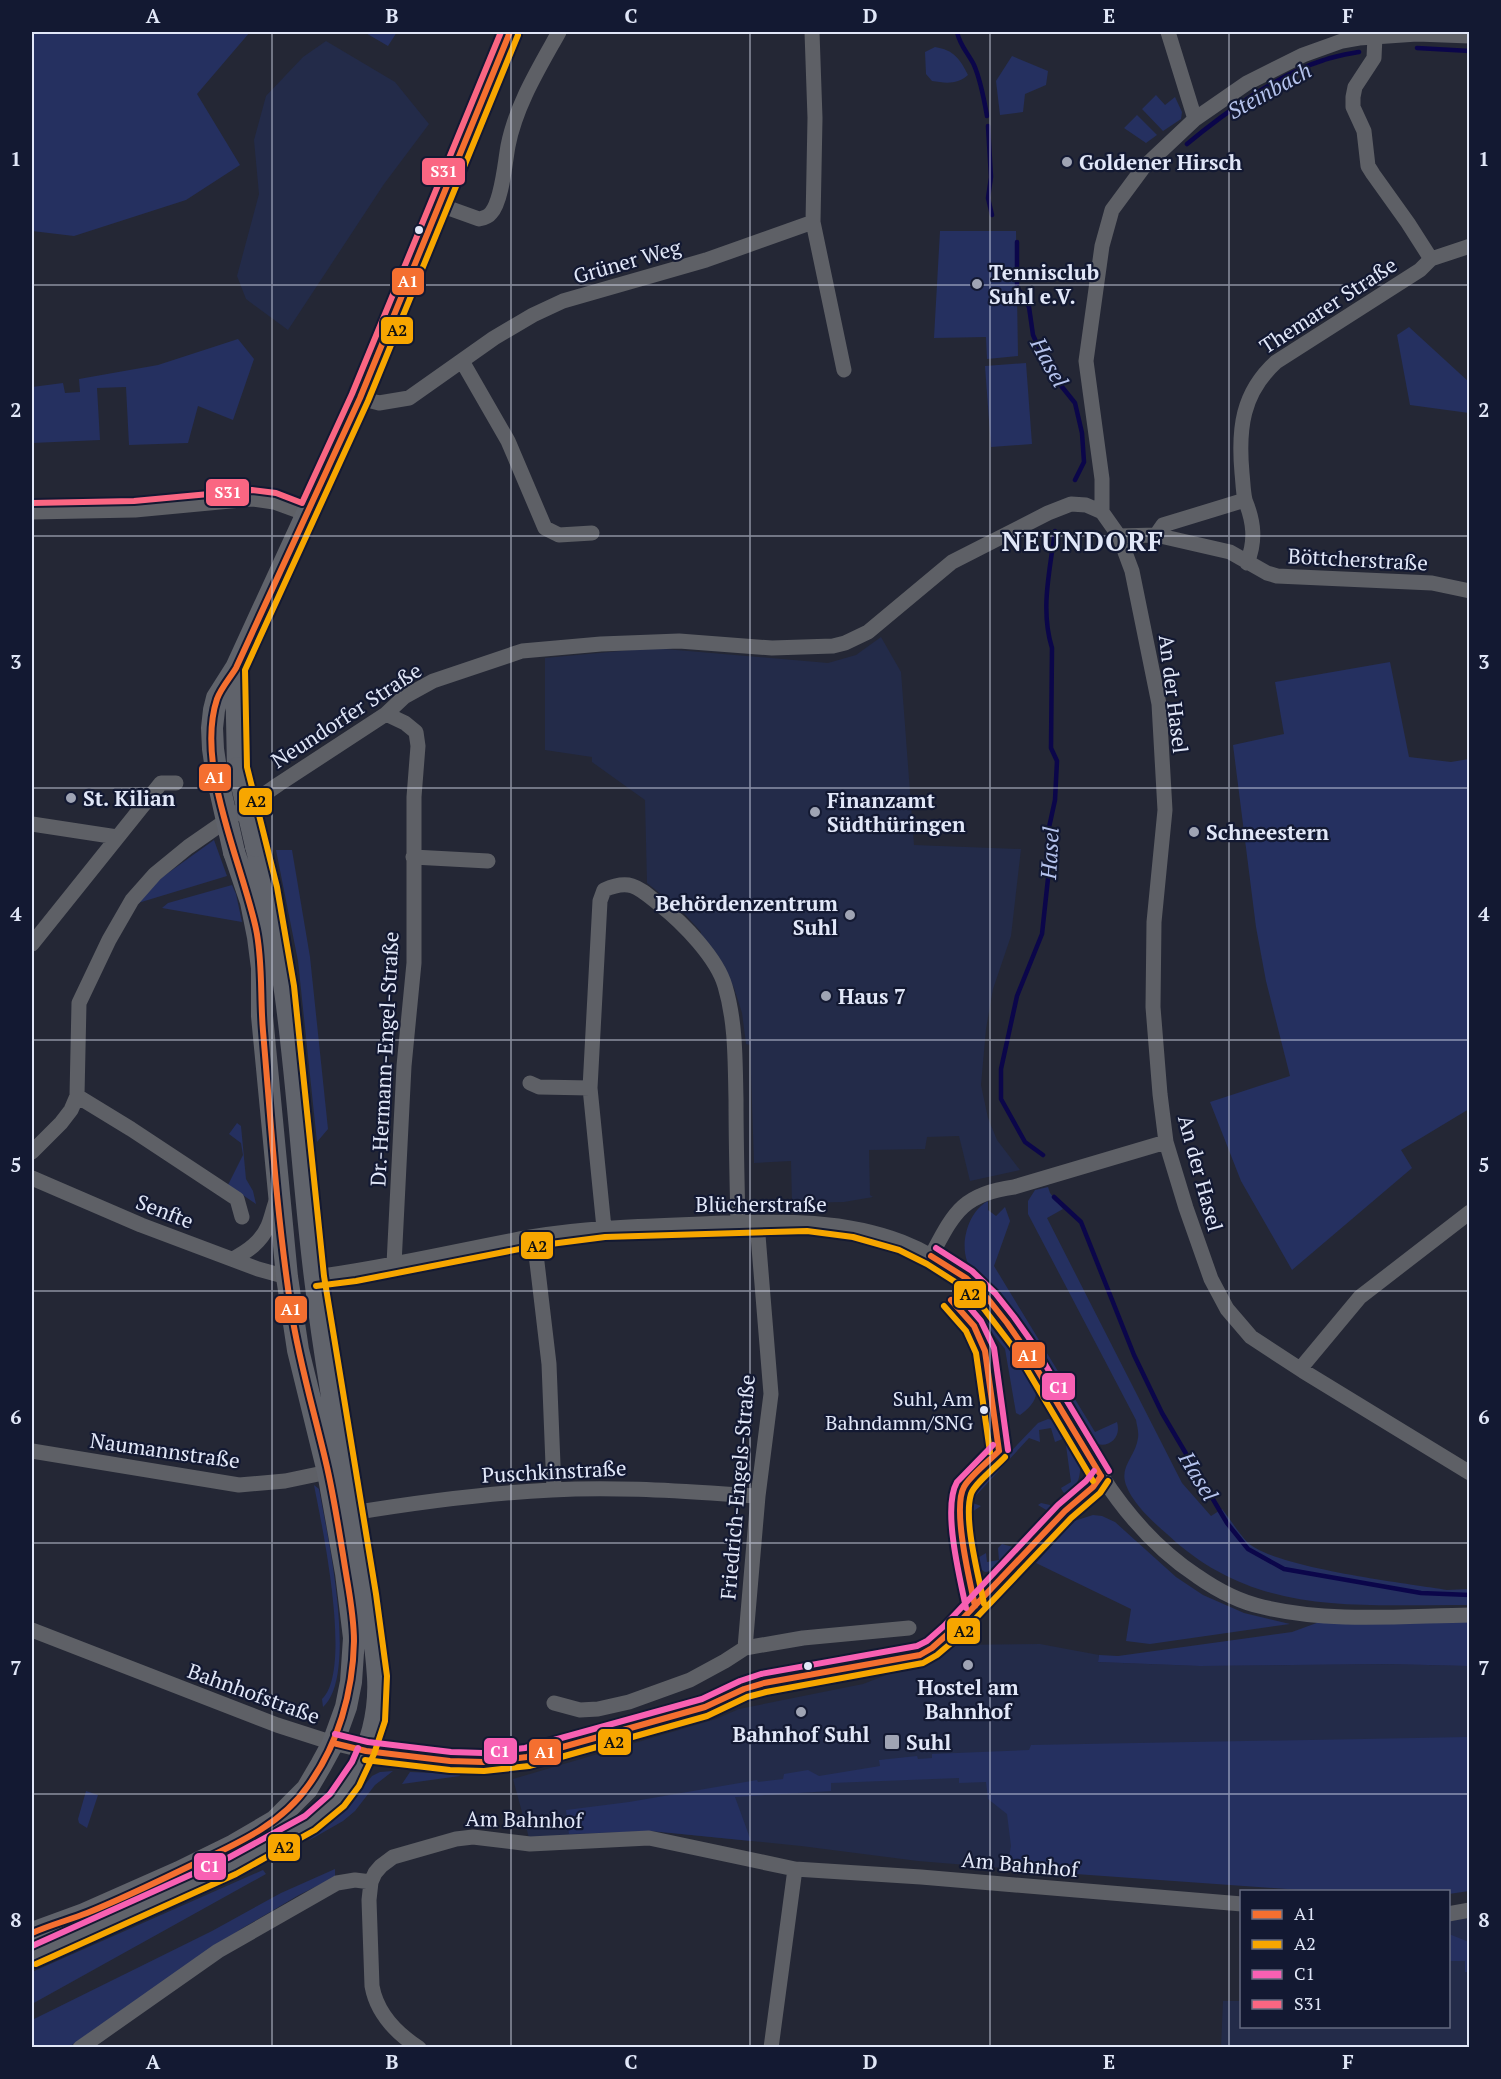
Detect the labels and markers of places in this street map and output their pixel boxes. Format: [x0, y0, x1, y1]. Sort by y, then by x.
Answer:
place label: Goldener Hirsch [1079, 148, 1243, 176]
marker: Goldener Hirsch [1060, 155, 1074, 169]
unlabelled marker [413, 224, 425, 236]
place label: Tennisclub Suhl e.V. [989, 258, 1099, 310]
marker: Tennisclub Suhl e.V. [970, 277, 984, 291]
place label: St. Kilian [83, 784, 176, 812]
place label: Finanzamt Südthüringen [827, 786, 966, 838]
marker: St. Kilian [64, 791, 78, 805]
marker: Finanzamt Südthüringen [808, 805, 822, 819]
place label: Schneestern [1206, 818, 1330, 846]
marker: Schneestern [1187, 825, 1201, 839]
place label: Behördenzentrum Suhl [656, 889, 839, 941]
marker: Behördenzentrum Suhl [843, 908, 857, 922]
place label: Haus 7 [838, 982, 906, 1010]
marker: Haus 7 [819, 989, 833, 1003]
place label: Suhl, Am Bahndamm/SNG [825, 1385, 973, 1436]
marker: Suhl, Am Bahndamm/SNG [978, 1404, 990, 1416]
marker: Hostel am Bahnhof [961, 1658, 975, 1672]
unlabelled marker [802, 1660, 814, 1672]
place label: Hostel am Bahnhof [917, 1673, 1019, 1725]
marker: Bahnhof Suhl [794, 1705, 808, 1719]
place label: Bahnhof Suhl [733, 1720, 869, 1748]
place label: Suhl [906, 1728, 951, 1756]
marker: Suhl [883, 1733, 901, 1751]

